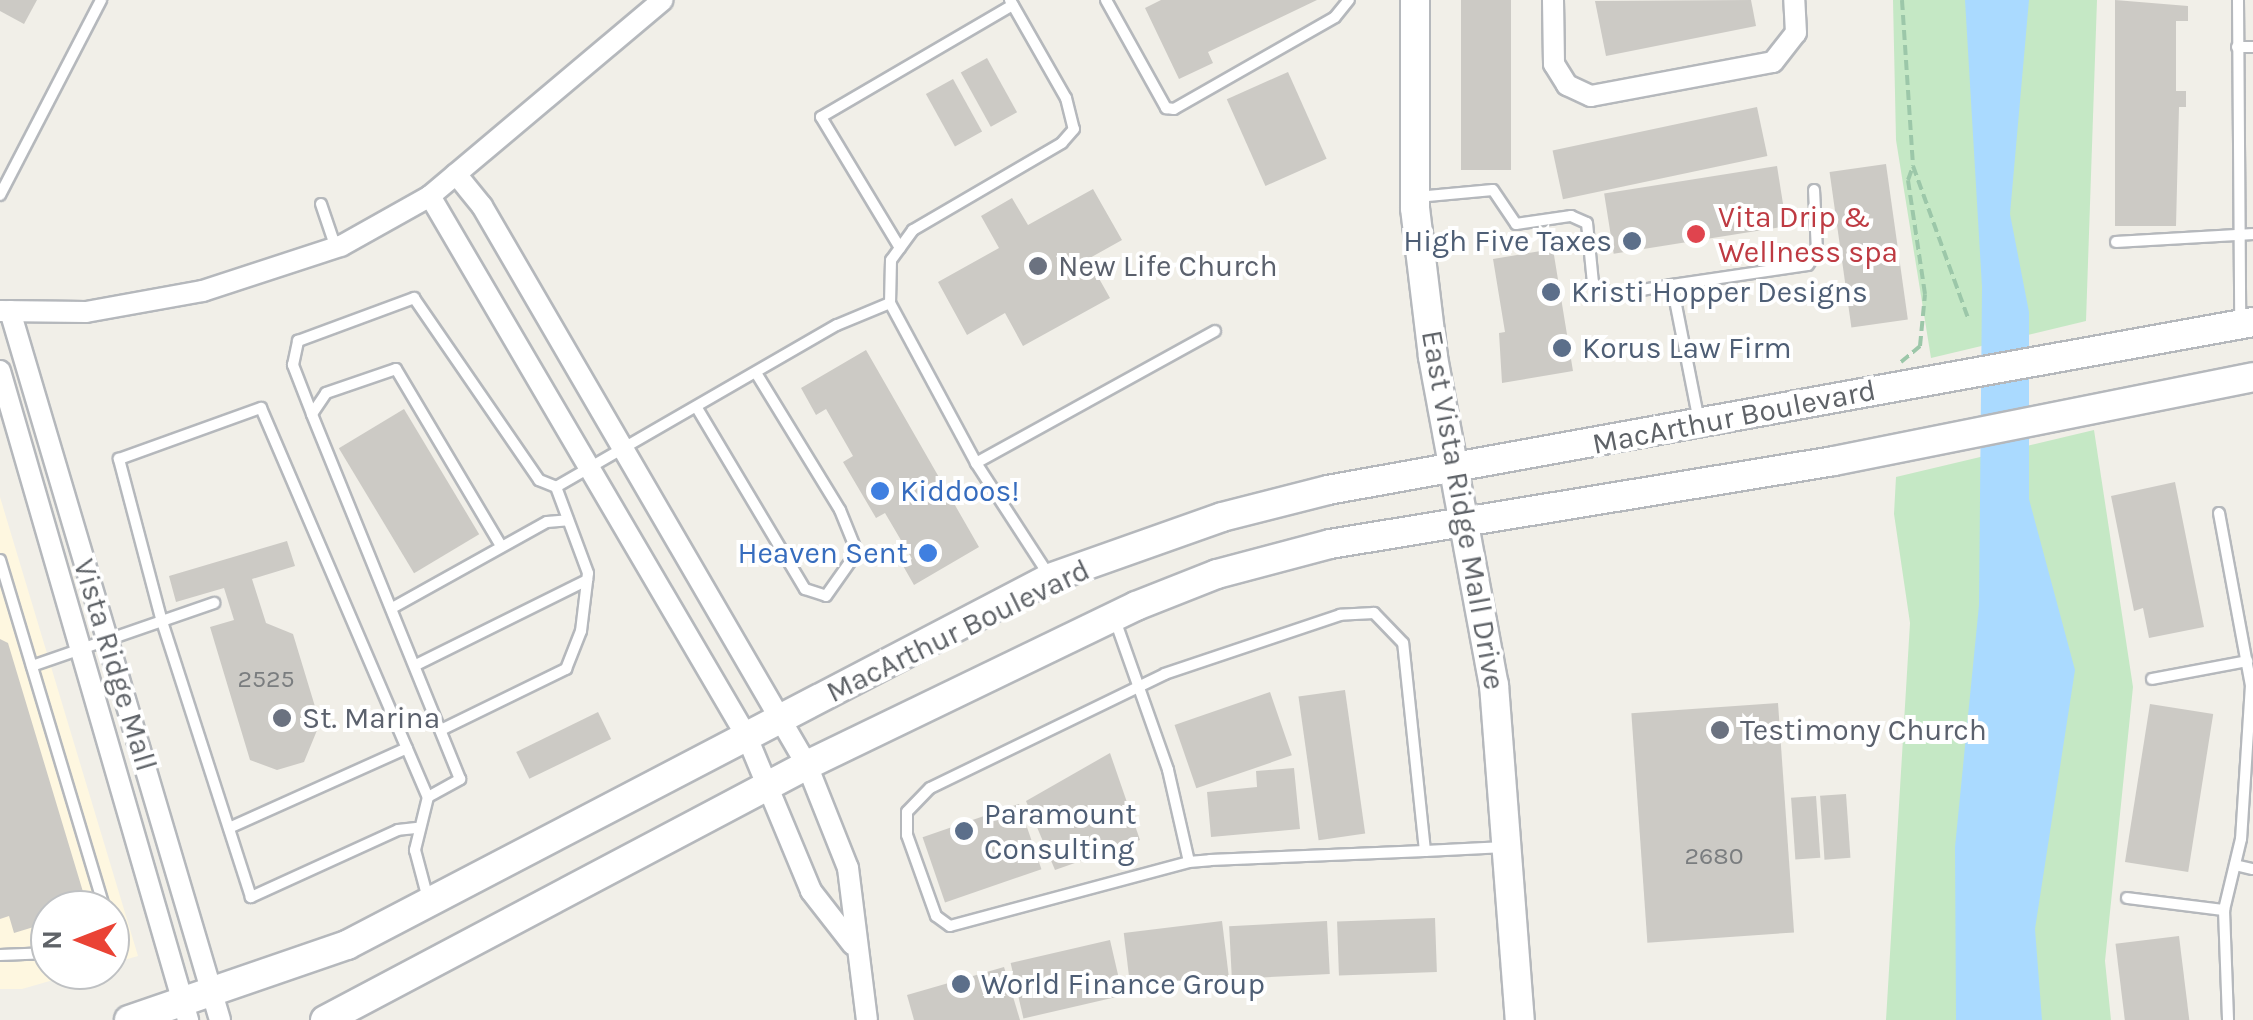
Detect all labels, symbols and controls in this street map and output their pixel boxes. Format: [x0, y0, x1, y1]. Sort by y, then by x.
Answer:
place label: Vita Drip & Wellness spa [1718, 199, 1898, 270]
marker: Vita Drip & Wellness spa [1683, 221, 1709, 247]
place label: High Five Taxes [1403, 223, 1612, 259]
marker: High Five Taxes [1621, 230, 1643, 252]
place label: New Life Church [1058, 248, 1278, 284]
marker: New Life Church [1027, 255, 1049, 277]
place label: Kristi Hopper Designs [1571, 274, 1868, 310]
marker: Kristi Hopper Designs [1540, 281, 1562, 303]
street label: East Vista Ridge Mall Drive [1414, 327, 1512, 693]
place label: Korus Law Firm [1582, 330, 1791, 366]
marker: Korus Law Firm [1551, 337, 1573, 359]
street label: MacArthur Boulevard [1589, 372, 1879, 462]
place label: Kiddoos! [900, 473, 1020, 509]
marker: Kiddoos! [869, 480, 891, 502]
place label: Heaven Sent [737, 535, 908, 571]
marker: Heaven Sent [917, 542, 939, 564]
street label: MacArthur Boulevard [821, 552, 1095, 710]
street label: Vista Ridge Mall [66, 555, 164, 775]
house number: 2525 [237, 664, 295, 694]
place label: St. Marina [302, 700, 440, 736]
marker: St. Marina [271, 707, 293, 729]
place label: Testimony Church [1740, 712, 1987, 748]
marker: Testimony Church [1709, 719, 1731, 741]
place label: Paramount Consulting [984, 796, 1136, 866]
marker: Paramount Consulting [953, 820, 975, 842]
house number: 2680 [1685, 841, 1743, 871]
north arrow [30, 890, 130, 990]
text: N [35, 930, 68, 950]
place label: World Finance Group [981, 966, 1265, 1002]
marker: World Finance Group [950, 973, 972, 995]

